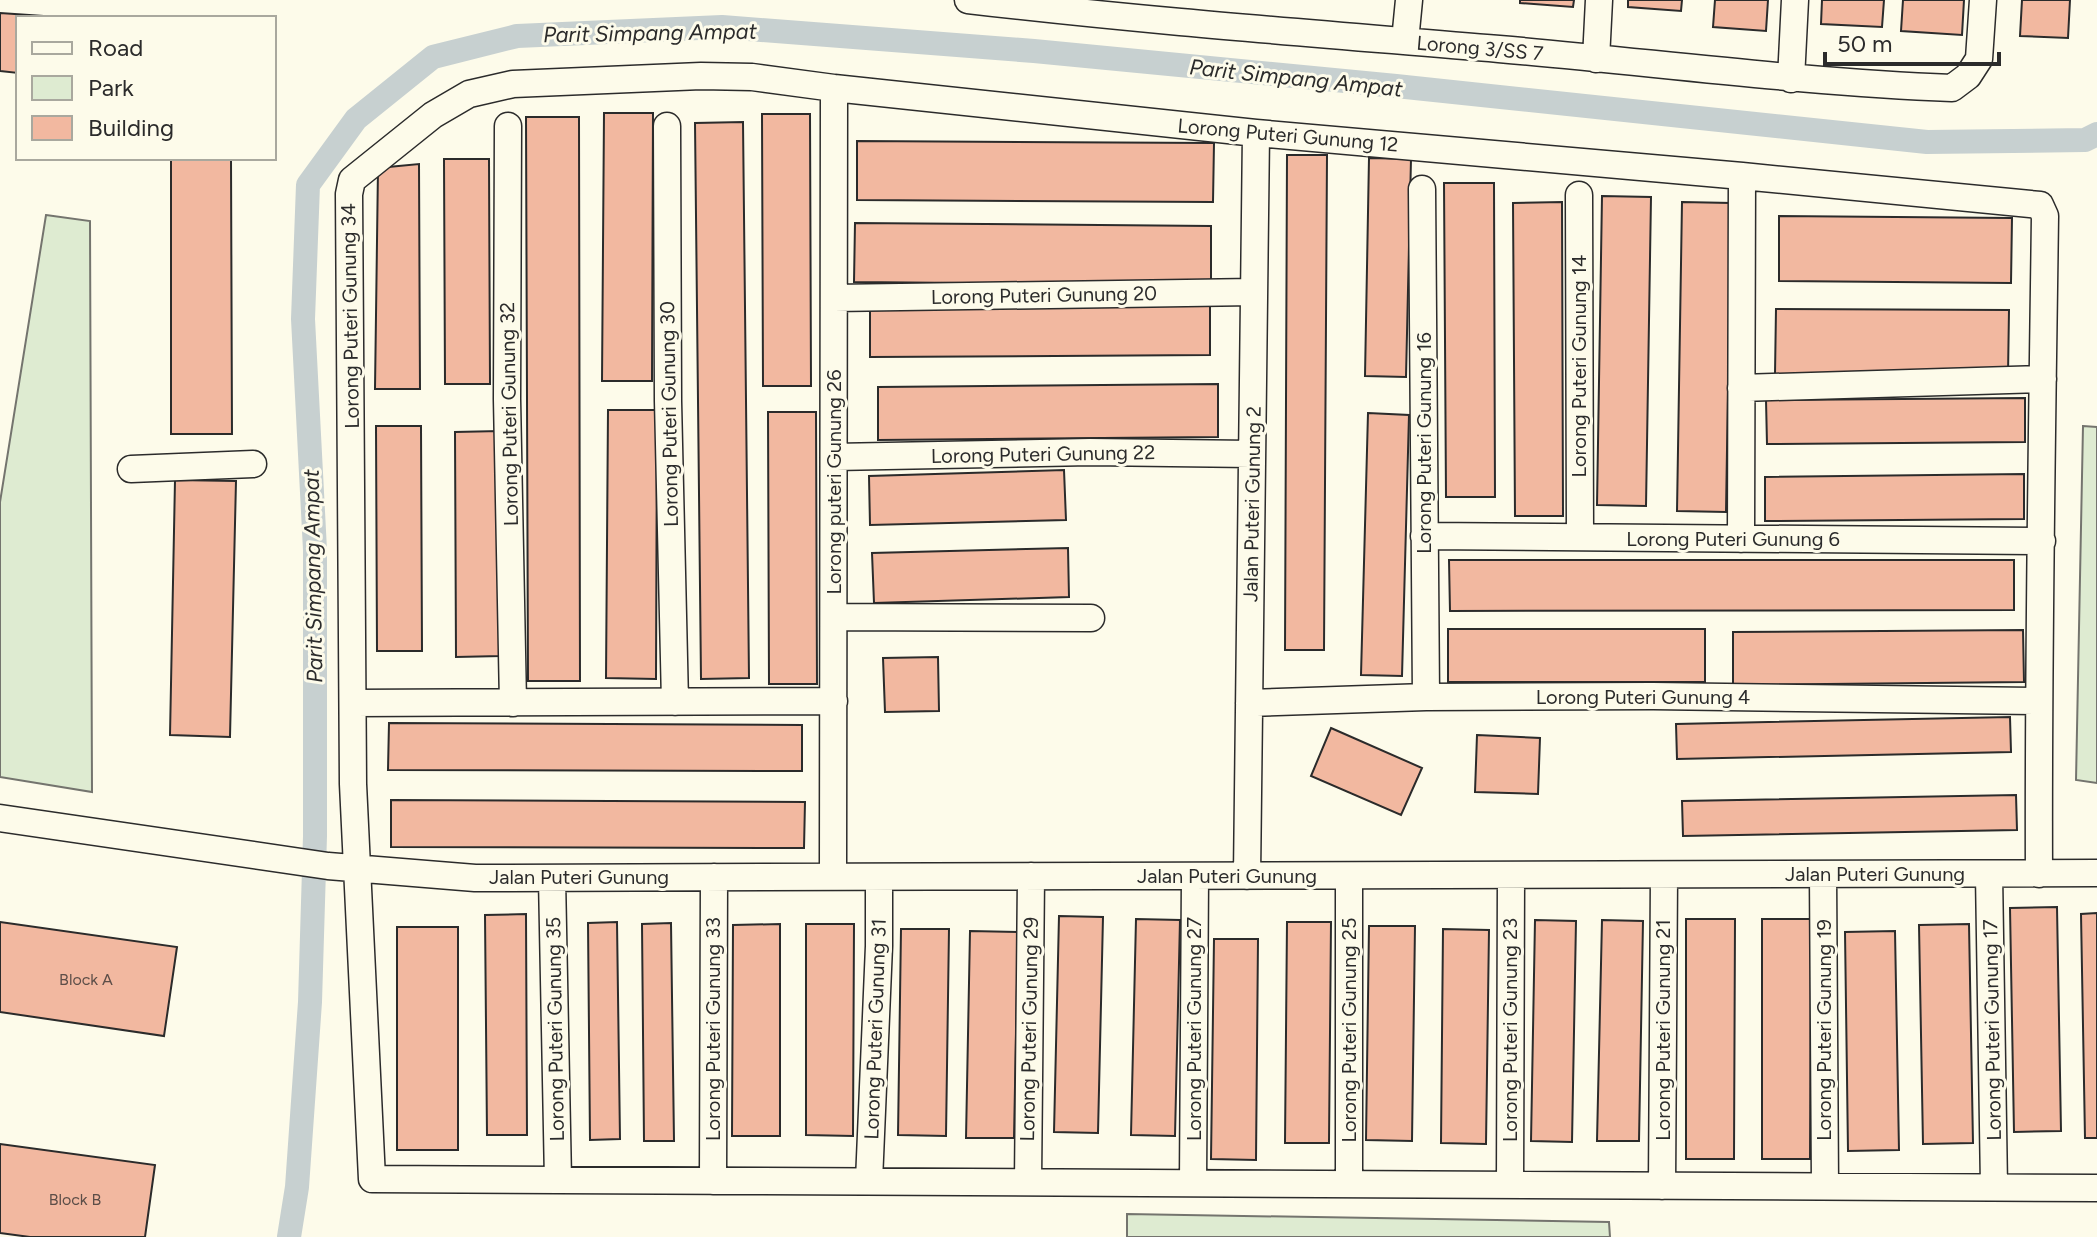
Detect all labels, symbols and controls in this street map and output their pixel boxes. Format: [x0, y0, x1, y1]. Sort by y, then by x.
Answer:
legend [16, 16, 276, 160]
scale bar [1825, 16, 1999, 66]
water label: Parit Simpang Ampat [543, 18, 758, 48]
text: 50 m [1837, 29, 1893, 58]
street label: Lorong 3/SS 7 [1416, 31, 1545, 66]
text: Road [88, 33, 143, 62]
water label: Parit Simpang Ampat [1188, 53, 1404, 103]
text: Park [88, 73, 134, 102]
text: Building [88, 113, 174, 142]
street label: Lorong Puteri Gunung 12 [1177, 113, 1399, 157]
street label: Lorong Puteri Gunung 34 [336, 203, 364, 429]
street label: Lorong Puteri Gunung 14 [1567, 255, 1591, 477]
street label: Lorong Puteri Gunung 20 [931, 281, 1157, 309]
street label: Lorong Puteri Gunung 30 [655, 301, 683, 527]
street label: Lorong Puteri Gunung 32 [495, 302, 523, 526]
street label: Lorong Puteri Gunung 16 [1412, 332, 1436, 554]
street label: Lorong puteri Gunung 26 [822, 370, 846, 594]
street label: Jalan Puteri Gunung 2 [1238, 406, 1266, 602]
street label: Lorong Puteri Gunung 22 [931, 440, 1155, 468]
water label: Parit Simpang Ampat [298, 468, 328, 683]
street label: Lorong Puteri Gunung 6 [1626, 527, 1840, 551]
street label: Lorong Puteri Gunung 4 [1536, 685, 1750, 709]
street label: Jalan Puteri Gunung [1785, 862, 1965, 886]
street label: Jalan Puteri Gunung [1137, 864, 1317, 888]
street label: Jalan Puteri Gunung [489, 865, 669, 889]
street label: Lorong Puteri Gunung 29 [1015, 916, 1043, 1142]
street label: Lorong Puteri Gunung 35 [541, 917, 569, 1141]
street label: Lorong Puteri Gunung 33 [701, 917, 725, 1141]
street label: Lorong Puteri Gunung 27 [1182, 917, 1206, 1141]
street label: Lorong Puteri Gunung 31 [859, 918, 891, 1140]
street label: Lorong Puteri Gunung 25 [1337, 918, 1361, 1142]
street label: Lorong Puteri Gunung 23 [1498, 918, 1522, 1142]
street label: Lorong Puteri Gunung 21 [1651, 919, 1675, 1141]
street label: Lorong Puteri Gunung 19 [1812, 919, 1836, 1141]
street label: Lorong Puteri Gunung 17 [1978, 919, 2006, 1141]
house number: Block A [59, 970, 113, 989]
house number: Block B [49, 1190, 102, 1209]

